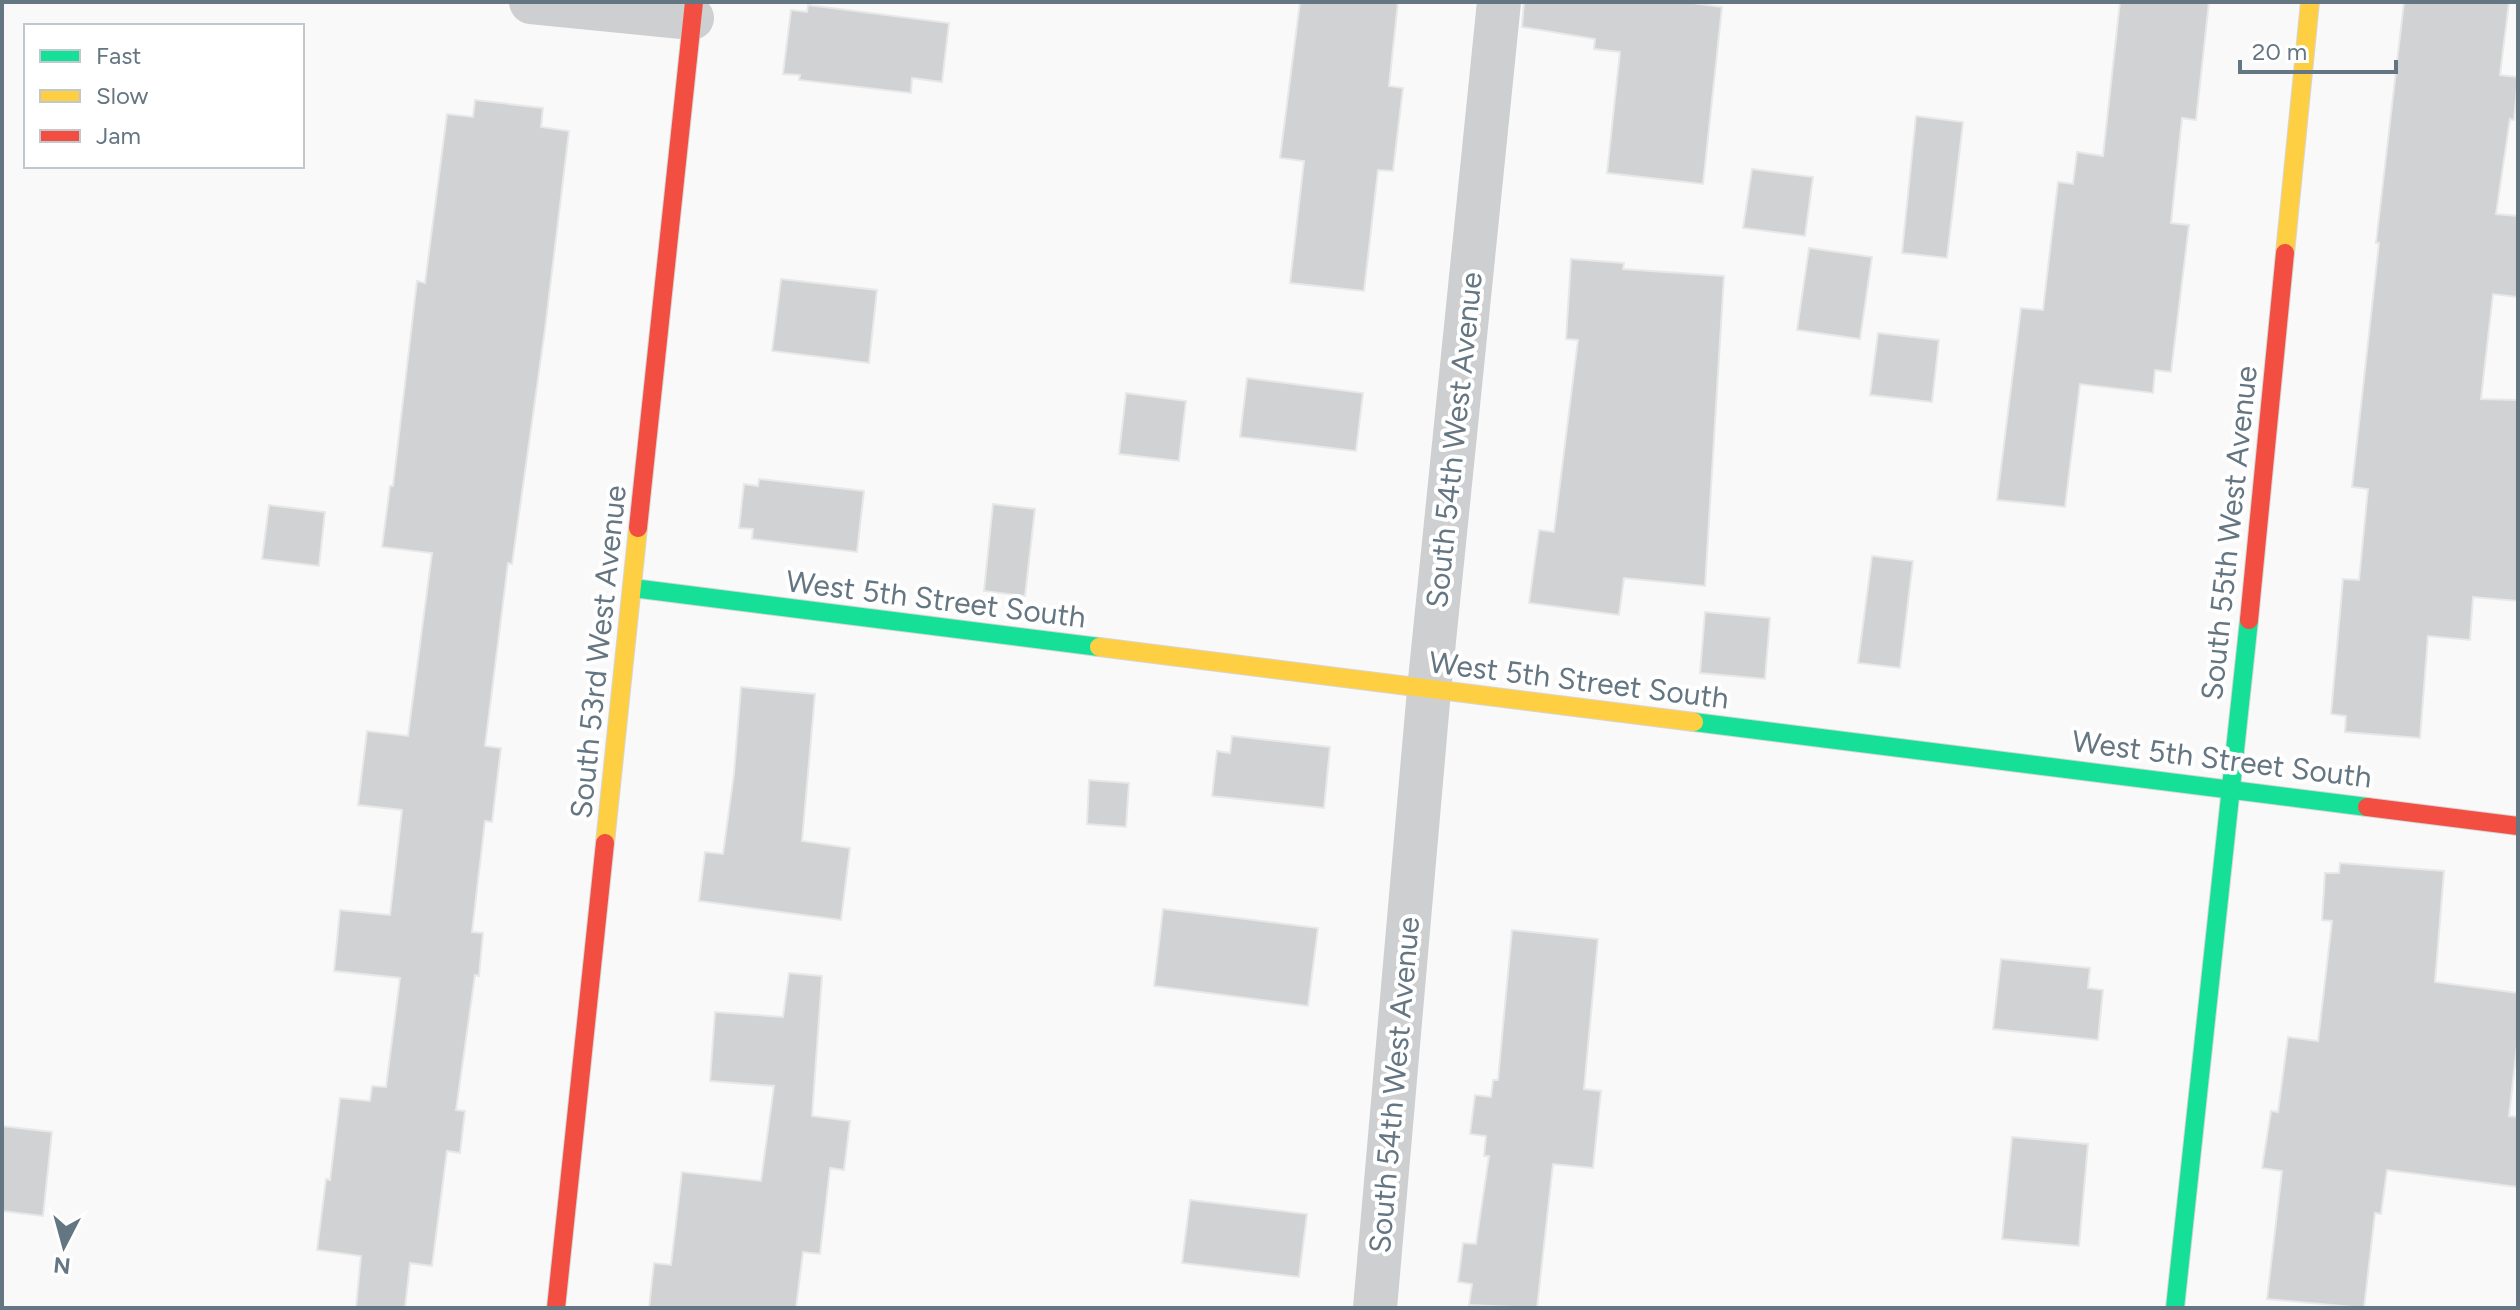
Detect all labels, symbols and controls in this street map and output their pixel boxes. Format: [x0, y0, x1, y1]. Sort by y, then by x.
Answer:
legend [24, 24, 304, 168]
scale bar [2240, 24, 2396, 74]
text: 20 m [2252, 37, 2307, 66]
text: Fast [96, 41, 141, 70]
text: Slow [96, 81, 149, 110]
text: Jam [96, 121, 141, 150]
street label: South 54th West Avenue [1418, 270, 1490, 610]
street label: South 55th West Avenue [2193, 364, 2265, 702]
street label: South 53rd West Avenue [562, 484, 634, 820]
street label: West 5th Street South [784, 562, 1088, 636]
street label: West 5th Street South [1427, 643, 1731, 717]
street label: West 5th Street South [2070, 722, 2374, 796]
street label: South 54th West Avenue [1361, 915, 1427, 1255]
north arrow [24, 1206, 104, 1286]
text: N [52, 1251, 72, 1280]

